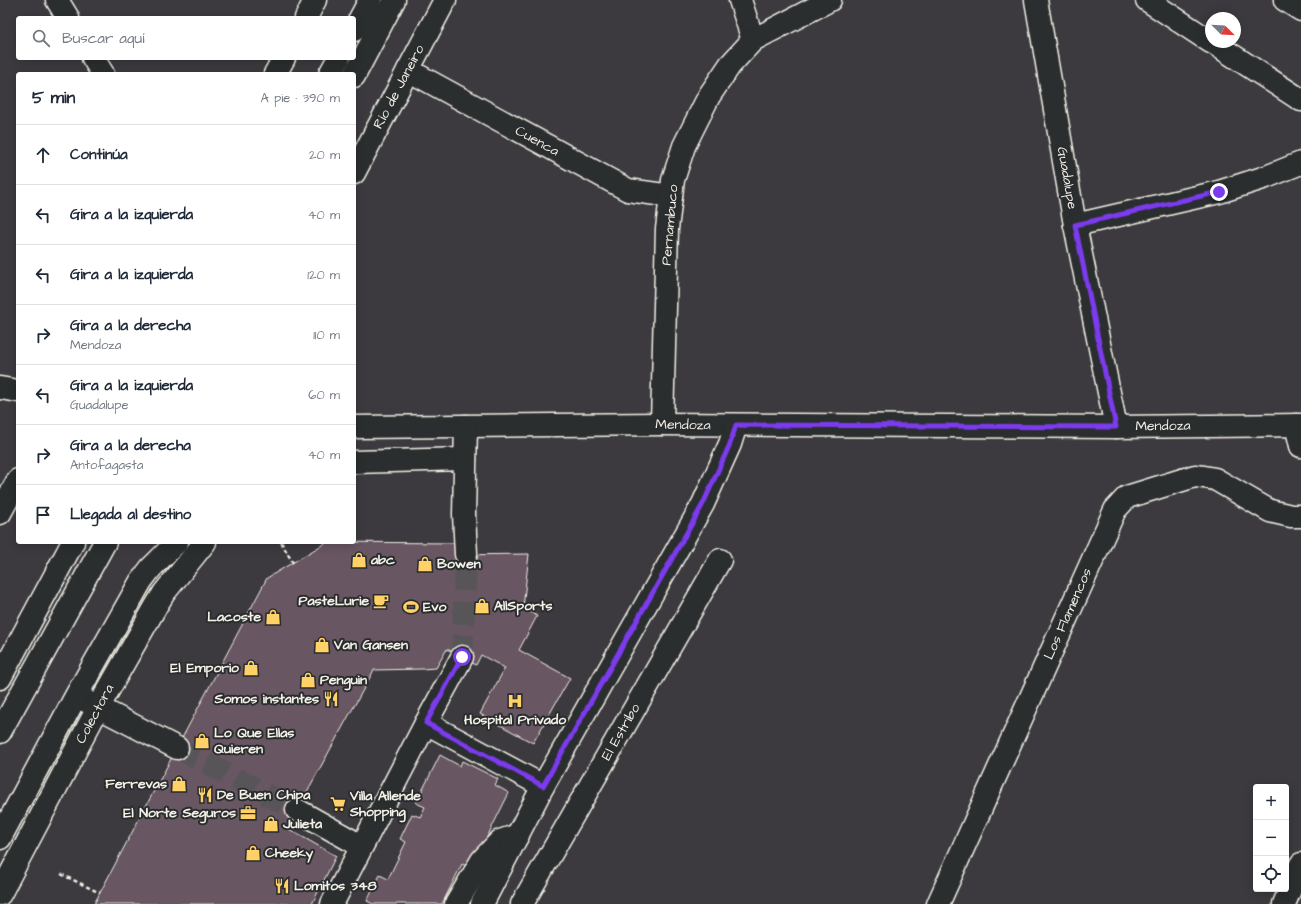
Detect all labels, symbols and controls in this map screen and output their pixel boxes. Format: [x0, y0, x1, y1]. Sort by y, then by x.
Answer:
north arrow [1205, 12, 1241, 48]
search box [16, 16, 356, 60]
icon: search [30, 27, 52, 49]
text: Buscar aquí [62, 28, 144, 49]
street label: Río de Janeiro [368, 41, 430, 133]
text: 5 min [32, 86, 75, 110]
text: A pie · 390 m [260, 89, 340, 107]
street label: Cuenca [511, 121, 563, 161]
icon: ahead [32, 144, 54, 166]
text: Continúa [70, 144, 128, 165]
street label: Guadalupe [1052, 145, 1082, 211]
text: 20 m [309, 146, 340, 164]
route end [1210, 183, 1228, 201]
street label: Pernambuco [657, 184, 684, 266]
icon: left [32, 204, 54, 226]
text: Gira a la izquierda [70, 204, 193, 225]
text: 40 m [308, 206, 340, 224]
icon: left [32, 264, 54, 286]
text: Gira a la izquierda [70, 264, 193, 285]
text: 120 m [307, 266, 340, 284]
text: Gira a la derecha [70, 315, 191, 336]
icon: right [32, 324, 54, 346]
text: 110 m [313, 326, 340, 344]
text: Mendoza [70, 336, 121, 354]
text: Gira a la izquierda [70, 375, 193, 396]
icon: left [32, 384, 54, 406]
text: 60 m [308, 386, 340, 404]
text: Guadalupe [70, 396, 128, 414]
street label: Mendoza [655, 415, 711, 435]
street label: Mendoza [1135, 416, 1191, 436]
text: Gira a la derecha [70, 435, 191, 456]
icon: right [32, 444, 54, 466]
text: 40 m [308, 446, 340, 464]
text: Antofagasta [70, 456, 143, 474]
icon: arrive [32, 504, 54, 526]
text: Llegada al destino [70, 504, 191, 525]
place label: abc [370, 550, 395, 570]
shop icon: abc [350, 551, 368, 569]
place label: Bowen [437, 554, 481, 574]
shop icon: Bowen [416, 555, 434, 573]
street label: Los Flamencos [1039, 565, 1097, 663]
place label: PasteLurie [298, 591, 369, 611]
cafe icon: PasteLurie [372, 592, 390, 610]
place label: AllSports [494, 596, 552, 616]
place label: Evo [423, 597, 447, 617]
shop icon: AllSports [473, 597, 491, 615]
sports icon: Evo [402, 598, 420, 616]
place label: Lacoste [207, 607, 261, 627]
shop icon: Lacoste [264, 608, 282, 626]
place label: Van Gansen [333, 635, 408, 655]
shop icon: Van Gansen [313, 636, 331, 654]
route start [453, 648, 471, 666]
place label: El Emporio [170, 658, 239, 678]
shop icon: El Emporio [242, 659, 260, 677]
place label: Penguin [320, 670, 367, 691]
shop icon: Penguin [299, 671, 317, 689]
street label: Colectora [71, 681, 119, 747]
place label: Somos instantes [214, 689, 319, 709]
restaurant icon: Somos instantes [322, 690, 340, 708]
hospital icon: Hospital Privado [506, 692, 524, 710]
street label: El Estribo [597, 700, 645, 764]
place label: Hospital Privado [464, 710, 566, 730]
place label: Lo Que Ellas Quieren [214, 723, 294, 759]
shop icon: Lo Que Ellas Quieren [193, 732, 211, 750]
place label: Ferrevas [105, 774, 167, 794]
shop icon: Ferrevas [170, 775, 188, 793]
map controls [1253, 784, 1289, 892]
button: + [1253, 784, 1289, 820]
place label: De Buen Chipa [217, 785, 311, 805]
restaurant icon: De Buen Chipa [196, 786, 214, 804]
place label: Villa Allende Shopping [349, 786, 421, 823]
supermarket icon: Villa Allende Shopping [329, 795, 347, 813]
place label: El Norte Seguros [123, 803, 236, 824]
office icon: El Norte Seguros [239, 804, 257, 822]
place label: Julieta [282, 814, 323, 834]
shop icon: Julieta [262, 815, 280, 833]
button: − [1253, 820, 1289, 856]
place label: Cheeky [265, 843, 314, 863]
shop icon: Cheeky [244, 844, 262, 862]
button: locate [1253, 856, 1289, 892]
place label: Lomitos 348 [294, 876, 376, 896]
restaurant icon: Lomitos 348 [273, 877, 291, 895]

